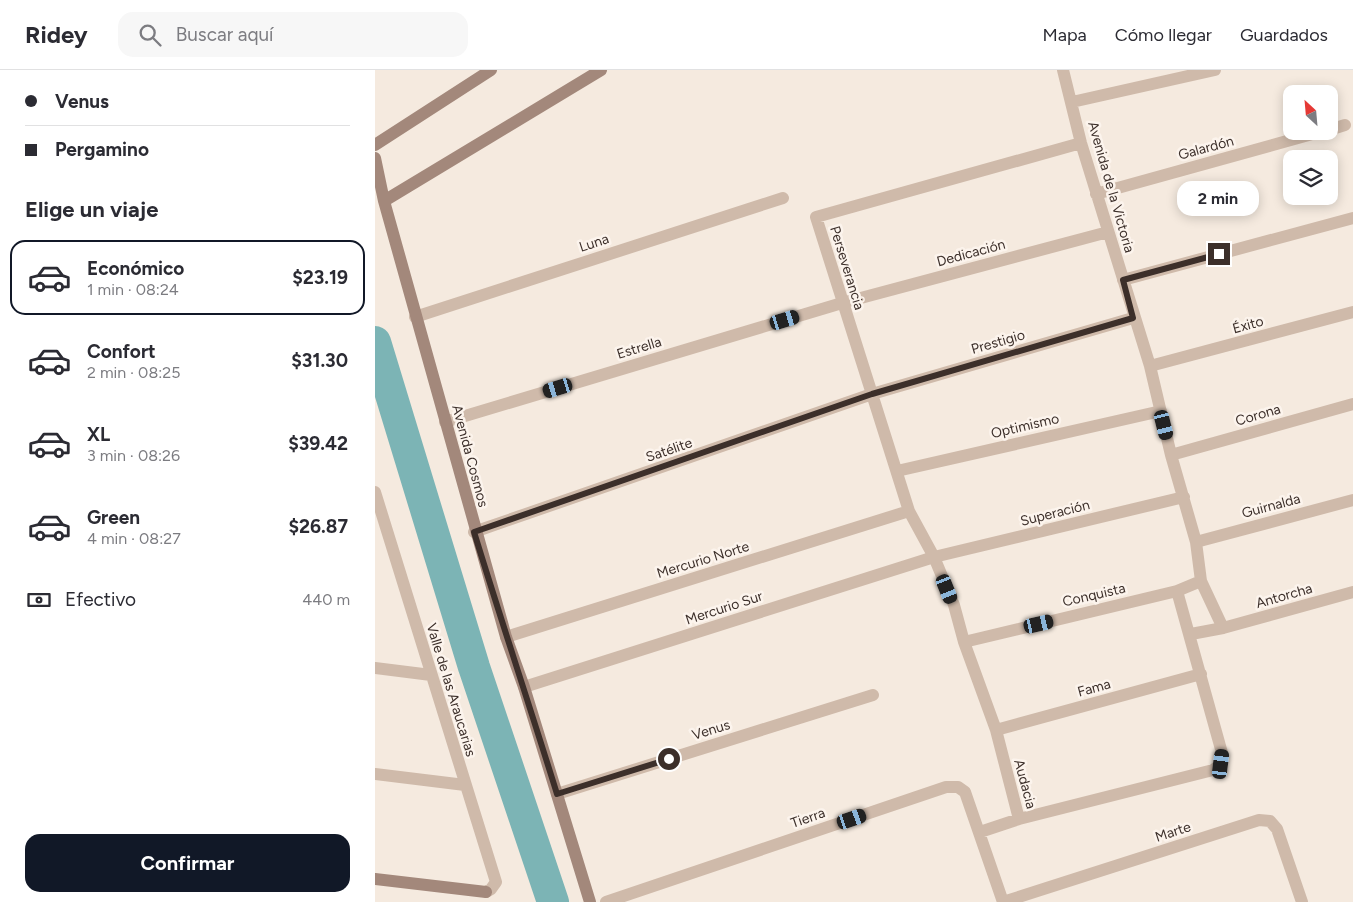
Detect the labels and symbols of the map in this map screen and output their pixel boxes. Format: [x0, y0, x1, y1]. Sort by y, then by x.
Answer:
north arrow [1283, 85, 1337, 140]
street label: Avenida de la Victoria [1084, 119, 1138, 255]
street label: Galardón [1176, 132, 1236, 164]
callout: 2 min [1178, 181, 1260, 216]
street label: Perseverancia [826, 224, 868, 312]
street label: Luna [577, 230, 611, 256]
street label: Dedicación [935, 236, 1007, 270]
route end [1208, 243, 1230, 265]
car [768, 308, 801, 332]
street label: Éxito [1231, 313, 1265, 337]
street label: Prestigio [969, 326, 1027, 358]
street label: Estrella [615, 333, 663, 363]
car [541, 376, 574, 400]
street label: Corona [1234, 400, 1282, 430]
street label: Avenida Cosmos [448, 403, 492, 509]
car [1153, 409, 1174, 441]
street label: Optimismo [989, 410, 1061, 442]
street label: Satélite [644, 434, 695, 466]
street label: Guirnalda [1240, 490, 1302, 522]
street label: Superación [1019, 496, 1092, 530]
street label: Mercurio Norte [655, 538, 752, 582]
car [934, 572, 959, 606]
street label: Conquista [1061, 580, 1127, 610]
street label: Antorcha [1254, 580, 1314, 612]
street label: Mercurio Sur [683, 587, 765, 628]
car [1022, 613, 1055, 635]
street label: Valle de las Araucarias [423, 621, 479, 759]
street label: Fama [1076, 675, 1112, 701]
street label: Venus [690, 716, 732, 744]
route start [658, 748, 680, 770]
car [1211, 748, 1230, 780]
street label: Audacia [1010, 757, 1040, 811]
street label: Tierra [789, 804, 827, 832]
car [835, 807, 868, 831]
street label: Marte [1153, 818, 1193, 846]

